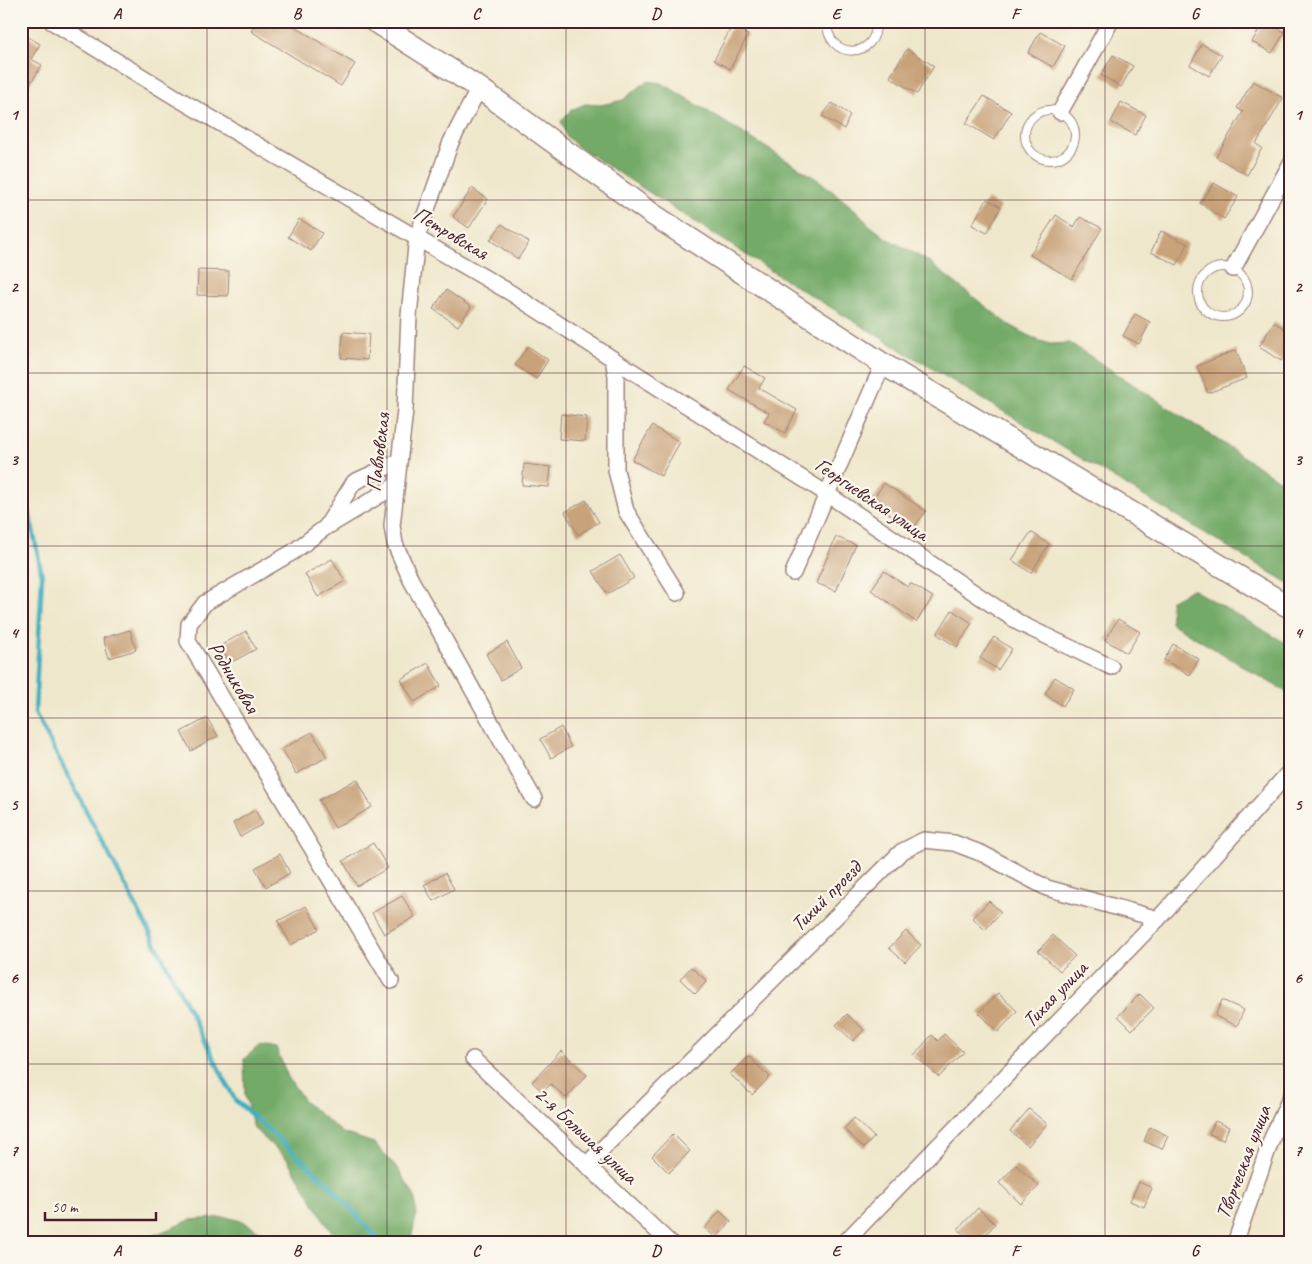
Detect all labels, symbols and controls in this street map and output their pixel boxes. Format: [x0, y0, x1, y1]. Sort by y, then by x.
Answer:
text: A [113, 4, 123, 24]
text: B [293, 4, 303, 24]
text: C [472, 4, 482, 24]
text: D [651, 4, 662, 24]
text: E [832, 4, 843, 24]
text: F [1011, 4, 1022, 24]
text: G [1191, 4, 1201, 24]
text: 1 [10, 105, 19, 125]
text: 1 [1294, 105, 1303, 125]
street label: Петровская [409, 200, 495, 266]
text: 2 [10, 277, 19, 297]
text: 2 [1294, 277, 1303, 297]
street label: Павловская [360, 410, 396, 493]
text: 3 [10, 450, 19, 470]
text: 3 [1294, 450, 1303, 470]
street label: Георгиевская улица [810, 451, 936, 548]
text: 4 [10, 623, 19, 643]
text: 4 [1294, 623, 1303, 643]
street label: Родниковая [203, 637, 266, 719]
text: 5 [11, 795, 20, 815]
text: 5 [1295, 795, 1304, 815]
street label: Тихий проезд [785, 853, 869, 937]
street label: Тихая улица [1017, 953, 1095, 1033]
text: 6 [10, 968, 19, 988]
text: 6 [1294, 968, 1303, 988]
street label: 2-я Большая улица [529, 1081, 644, 1191]
street label: Творческая улица [1209, 1100, 1277, 1222]
text: 7 [10, 1141, 19, 1161]
text: 7 [1294, 1141, 1303, 1161]
scale bar [45, 1189, 156, 1221]
text: 50 m [52, 1198, 79, 1217]
text: A [113, 1241, 123, 1261]
text: B [293, 1241, 303, 1261]
text: C [472, 1241, 482, 1261]
text: D [651, 1241, 662, 1261]
text: E [832, 1241, 843, 1261]
text: F [1011, 1241, 1022, 1261]
text: G [1191, 1241, 1201, 1261]

